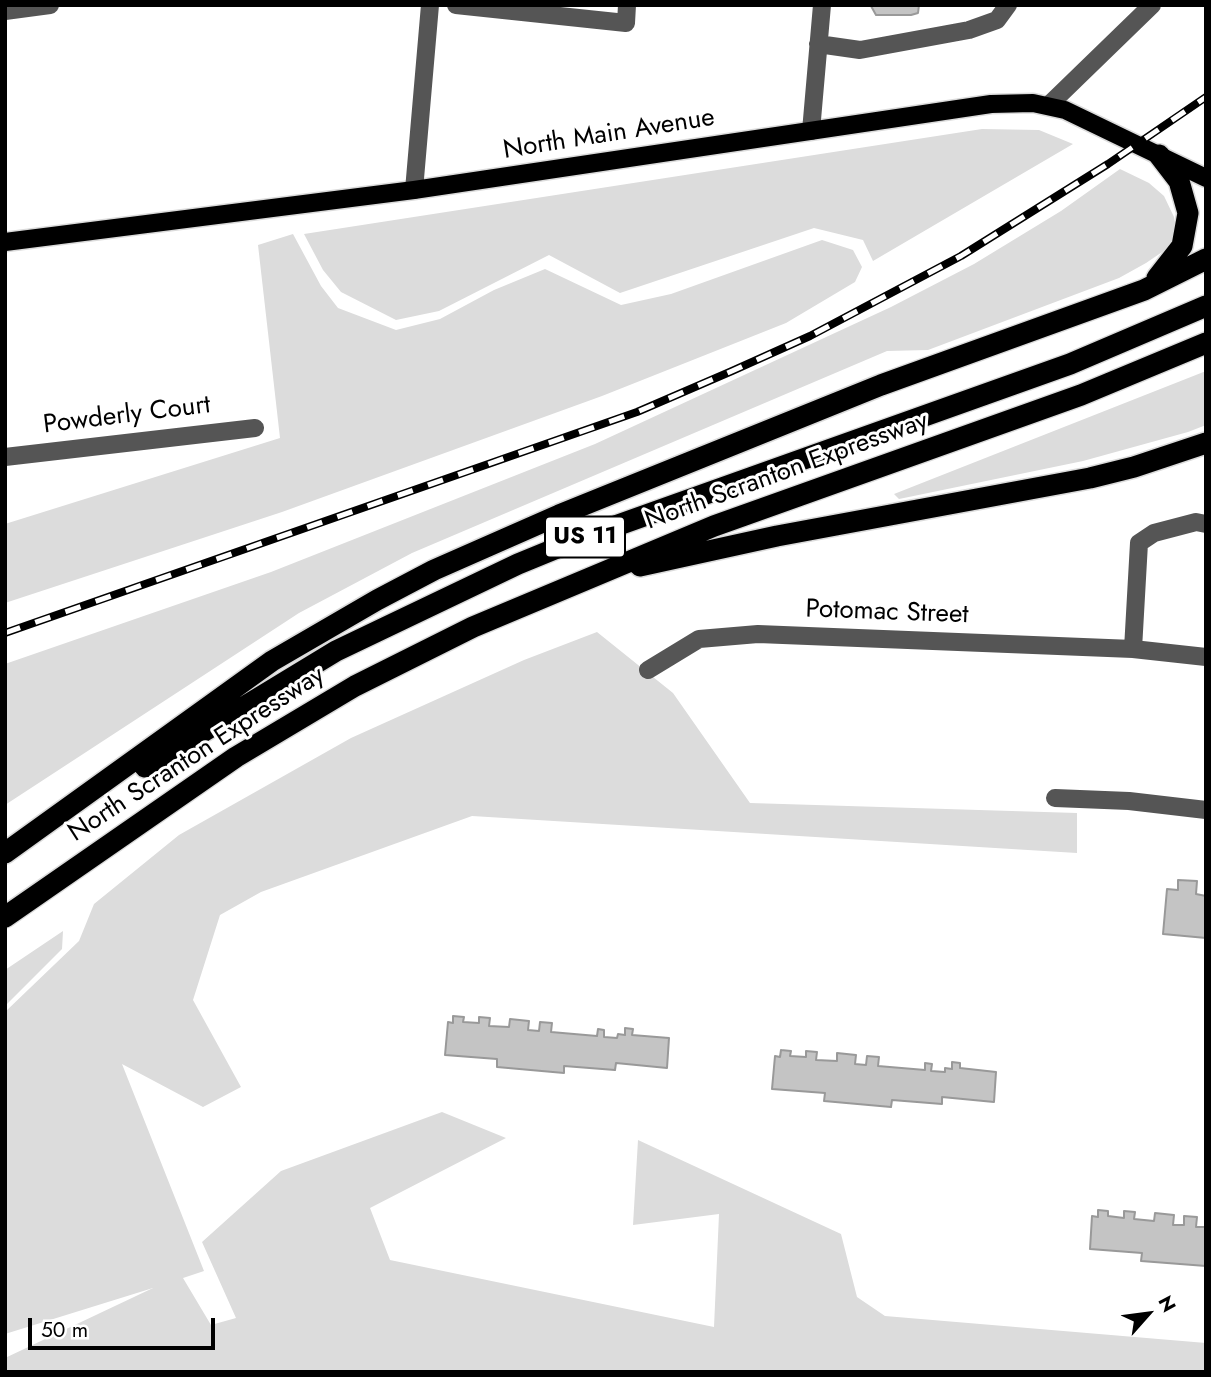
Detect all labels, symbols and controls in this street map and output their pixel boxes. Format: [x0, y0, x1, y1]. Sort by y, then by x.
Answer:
street label: North Main Avenue [501, 103, 717, 167]
street label: Powderly Court [42, 390, 212, 442]
street label: North Scranton Expressway [641, 406, 933, 538]
road number: US 11 [545, 516, 625, 558]
street label: Potomac Street [805, 595, 969, 631]
street label: North Scranton Expressway [63, 661, 331, 849]
north arrow [1113, 1279, 1183, 1349]
text: N [1152, 1291, 1182, 1317]
scale bar [32, 1304, 219, 1348]
text: 50 m [41, 1315, 88, 1345]

